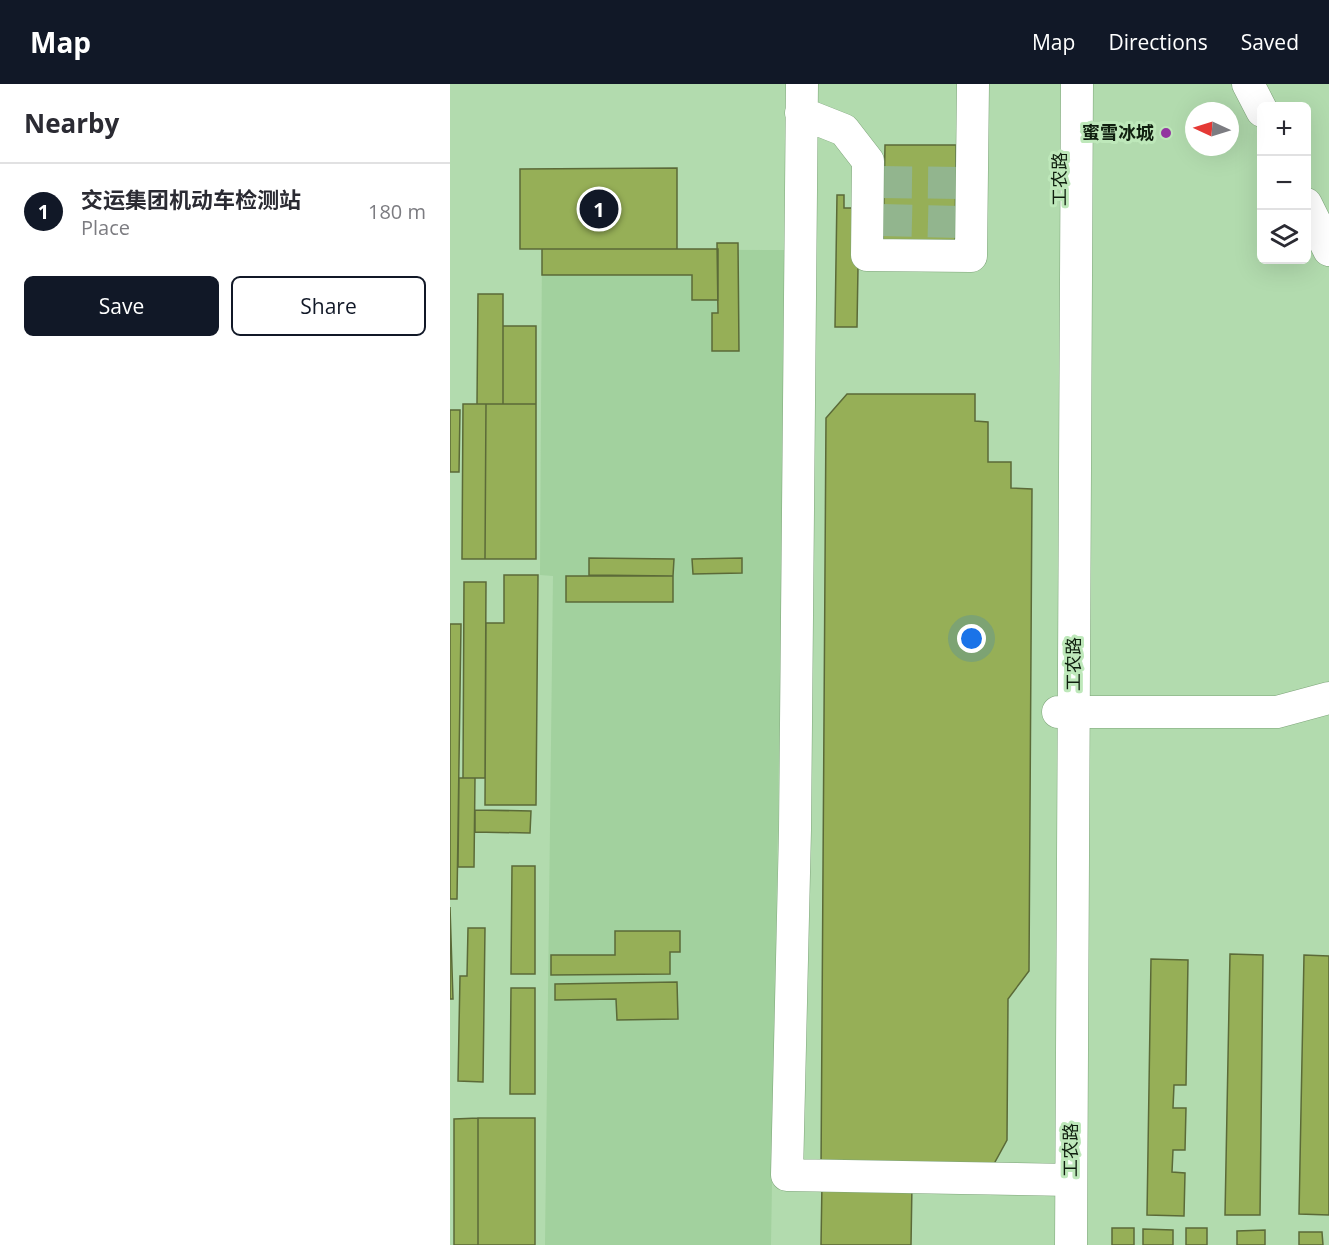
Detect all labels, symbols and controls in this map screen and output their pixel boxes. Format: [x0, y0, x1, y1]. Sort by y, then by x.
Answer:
text: Map [30, 23, 91, 61]
text: Map [1032, 28, 1075, 56]
text: Directions [1108, 28, 1208, 56]
text: Saved [1241, 28, 1299, 56]
north arrow [1185, 102, 1239, 156]
map controls [1257, 102, 1311, 264]
button: + [1257, 102, 1311, 156]
text: Nearby [24, 105, 119, 141]
place label: 蜜雪冰城 [1082, 120, 1154, 144]
marker: 蜜雪冰城 [1159, 126, 1173, 140]
street label: 工农路 [1047, 152, 1071, 206]
button: − [1257, 156, 1311, 210]
text: 交运集团机动车检测站 [81, 184, 301, 214]
pin: 1 [580, 186, 618, 232]
text: 1 [38, 198, 49, 225]
text: 180 m [368, 198, 426, 225]
button: layers [1257, 210, 1311, 264]
text: Place [81, 214, 130, 241]
button: Save [24, 276, 219, 336]
button: Share [231, 276, 426, 336]
your location [957, 624, 986, 653]
street label: 工农路 [1061, 637, 1085, 691]
street label: 工农路 [1058, 1123, 1082, 1177]

